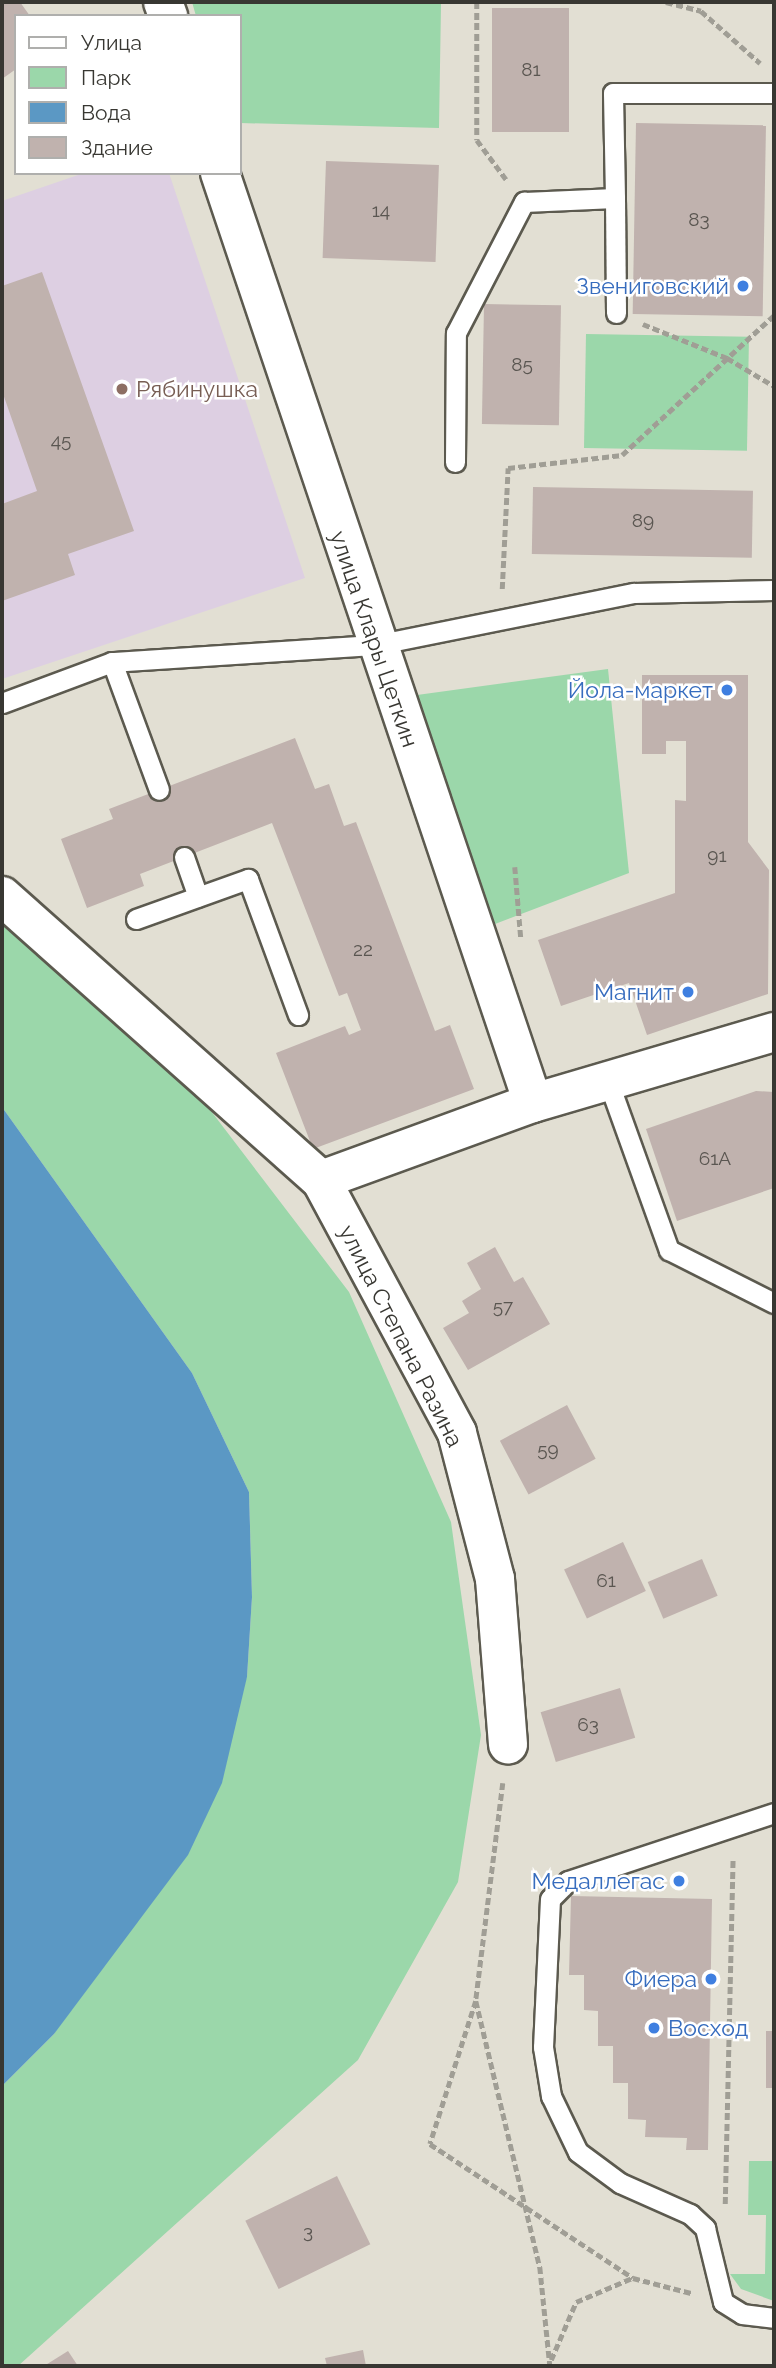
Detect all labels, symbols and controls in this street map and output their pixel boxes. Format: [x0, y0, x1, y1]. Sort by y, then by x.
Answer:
legend [14, 14, 242, 175]
text: Улица [81, 30, 142, 55]
house number: 81 [521, 59, 541, 81]
text: Парк [81, 65, 131, 90]
text: Вода [81, 100, 131, 125]
text: Здание [81, 135, 153, 160]
house number: 14 [372, 200, 390, 222]
house number: 83 [688, 209, 710, 231]
place label: Звениговский [576, 272, 729, 300]
marker: Звениговский [735, 278, 751, 294]
house number: 85 [511, 354, 533, 376]
place label: Рябинушка [136, 375, 258, 403]
marker: Рябинушка [114, 381, 130, 397]
house number: 45 [51, 430, 71, 452]
house number: 89 [632, 510, 654, 532]
street label: улица Клары Цеткин [324, 527, 424, 751]
place label: Йола-маркет [568, 676, 713, 704]
marker: Йола-маркет [719, 682, 735, 698]
house number: 91 [707, 845, 727, 867]
house number: 22 [353, 939, 373, 961]
place label: Магнит [594, 978, 674, 1006]
marker: Магнит [680, 984, 696, 1000]
house number: 61А [699, 1148, 731, 1170]
street label: улица Степана Разина [333, 1220, 469, 1452]
house number: 57 [493, 1296, 513, 1318]
house number: 59 [537, 1439, 559, 1461]
house number: 61 [596, 1570, 616, 1592]
house number: 63 [577, 1714, 599, 1736]
place label: Медаллегас [531, 1867, 665, 1895]
marker: Медаллегас [671, 1873, 687, 1889]
place label: Фиера [625, 1965, 697, 1993]
marker: Фиера [703, 1971, 719, 1987]
place label: Восход [668, 2014, 748, 2042]
marker: Восход [646, 2020, 662, 2036]
house number: 3 [303, 2221, 313, 2243]

